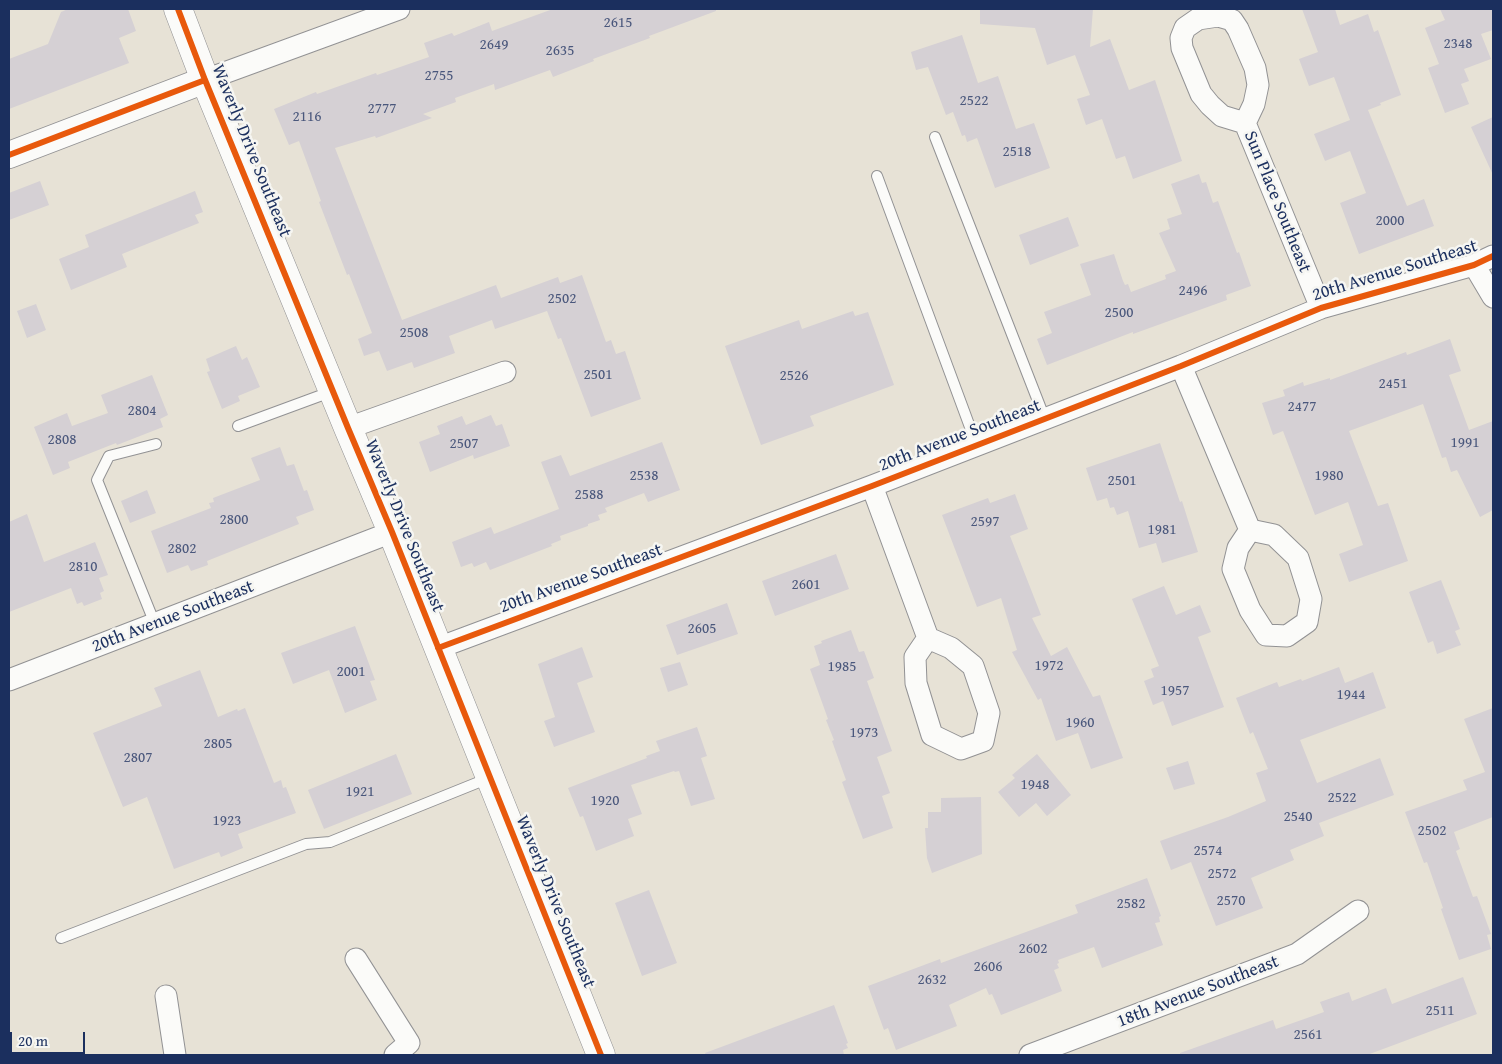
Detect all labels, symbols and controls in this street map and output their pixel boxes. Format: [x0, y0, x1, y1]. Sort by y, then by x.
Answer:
house number: 2615 [604, 14, 632, 32]
house number: 2348 [1444, 35, 1472, 53]
house number: 2649 [480, 36, 508, 54]
house number: 2635 [546, 42, 574, 60]
street label: Waverly Drive Southeast [206, 62, 296, 240]
house number: 2755 [425, 67, 453, 85]
house number: 2522 [960, 92, 988, 110]
house number: 2777 [368, 100, 396, 118]
house number: 2116 [293, 108, 321, 126]
street label: Sun Place Southeast [1239, 128, 1315, 276]
house number: 2518 [1003, 143, 1031, 161]
house number: 2000 [1376, 212, 1404, 230]
street label: 20th Avenue Southeast [1310, 236, 1480, 306]
house number: 2496 [1179, 282, 1207, 300]
house number: 2502 [548, 290, 576, 308]
house number: 2500 [1105, 304, 1133, 322]
house number: 2508 [400, 324, 428, 342]
house number: 2501 [584, 366, 612, 384]
house number: 2526 [780, 367, 808, 385]
house number: 2451 [1379, 375, 1407, 393]
street label: 20th Avenue Southeast [876, 395, 1044, 477]
house number: 2477 [1288, 398, 1316, 416]
house number: 2804 [128, 402, 156, 420]
house number: 2808 [48, 431, 76, 449]
house number: 1991 [1451, 434, 1479, 452]
house number: 2507 [450, 435, 478, 453]
street label: Waverly Drive Southeast [359, 437, 449, 615]
house number: 2538 [630, 467, 658, 485]
house number: 1980 [1315, 467, 1343, 485]
house number: 2501 [1108, 472, 1136, 490]
house number: 2588 [575, 486, 603, 504]
house number: 2800 [220, 511, 248, 529]
house number: 2597 [971, 513, 999, 531]
house number: 1981 [1148, 521, 1176, 539]
street label: 20th Avenue Southeast [497, 539, 665, 619]
house number: 2802 [168, 540, 196, 558]
house number: 2810 [69, 558, 97, 576]
street label: 20th Avenue Southeast [89, 576, 257, 658]
house number: 2601 [792, 576, 820, 594]
house number: 2605 [688, 620, 716, 638]
house number: 1972 [1035, 657, 1063, 675]
house number: 1985 [828, 658, 856, 676]
house number: 2001 [337, 663, 365, 681]
house number: 1957 [1161, 682, 1189, 700]
house number: 1944 [1337, 686, 1365, 704]
house number: 1960 [1066, 714, 1094, 732]
house number: 1973 [850, 724, 878, 742]
house number: 2805 [204, 735, 232, 753]
house number: 2807 [124, 749, 152, 767]
house number: 1948 [1021, 776, 1049, 794]
house number: 1921 [346, 783, 374, 801]
house number: 2522 [1328, 789, 1356, 807]
house number: 1920 [591, 792, 619, 810]
house number: 2540 [1284, 808, 1312, 826]
house number: 1923 [213, 812, 241, 830]
street label: Waverly Drive Southeast [510, 813, 600, 991]
house number: 2502 [1418, 822, 1446, 840]
house number: 2574 [1194, 842, 1222, 860]
house number: 2572 [1208, 865, 1236, 883]
house number: 2570 [1217, 892, 1245, 910]
house number: 2582 [1117, 895, 1145, 913]
house number: 2602 [1019, 940, 1047, 958]
street label: 18th Avenue Southeast [1114, 951, 1282, 1033]
house number: 2606 [974, 958, 1002, 976]
house number: 2632 [918, 971, 946, 989]
house number: 2511 [1426, 1002, 1454, 1020]
scale bar [12, 1022, 88, 1054]
house number: 2561 [1294, 1026, 1322, 1044]
text: 20 m [18, 1030, 48, 1051]

